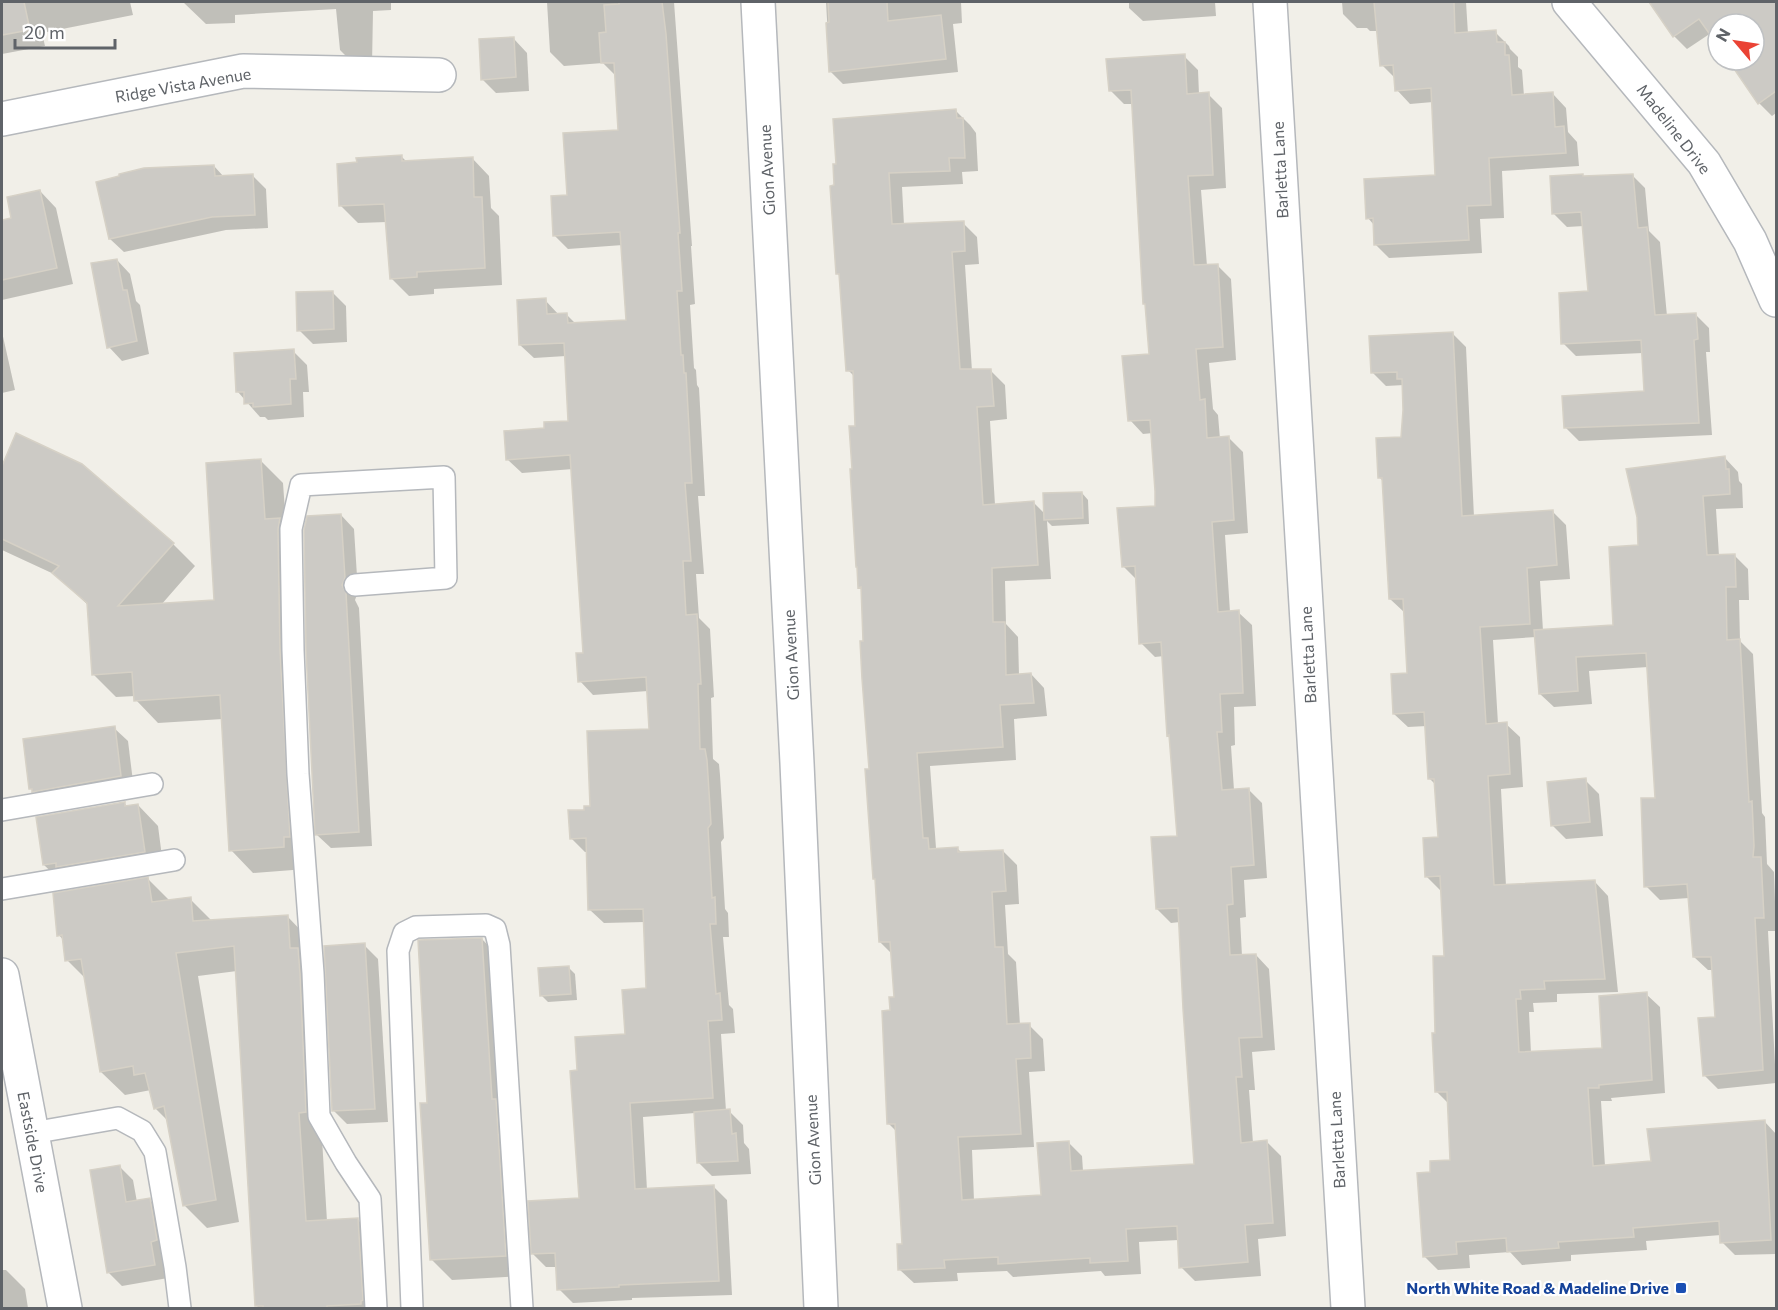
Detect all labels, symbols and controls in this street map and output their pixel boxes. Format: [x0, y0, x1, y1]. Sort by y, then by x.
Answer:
scale bar [15, 12, 116, 50]
north arrow [1706, 12, 1766, 72]
text: 20 m [24, 21, 65, 43]
text: N [1711, 25, 1734, 44]
street label: Ridge Vista Avenue [113, 63, 252, 106]
street label: Madeline Drive [1633, 80, 1715, 177]
street label: Barletta Lane [1267, 121, 1292, 219]
street label: Gion Avenue [755, 124, 778, 216]
street label: Barletta Lane [1295, 606, 1320, 704]
street label: Gion Avenue [779, 609, 802, 701]
street label: Eastside Drive [14, 1090, 53, 1194]
street label: Barletta Lane [1324, 1091, 1349, 1189]
street label: Gion Avenue [801, 1094, 824, 1186]
place label: North White Road & Madeline Drive [1406, 1278, 1669, 1297]
marker: North White Road & Madeline Drive [1674, 1281, 1688, 1295]

